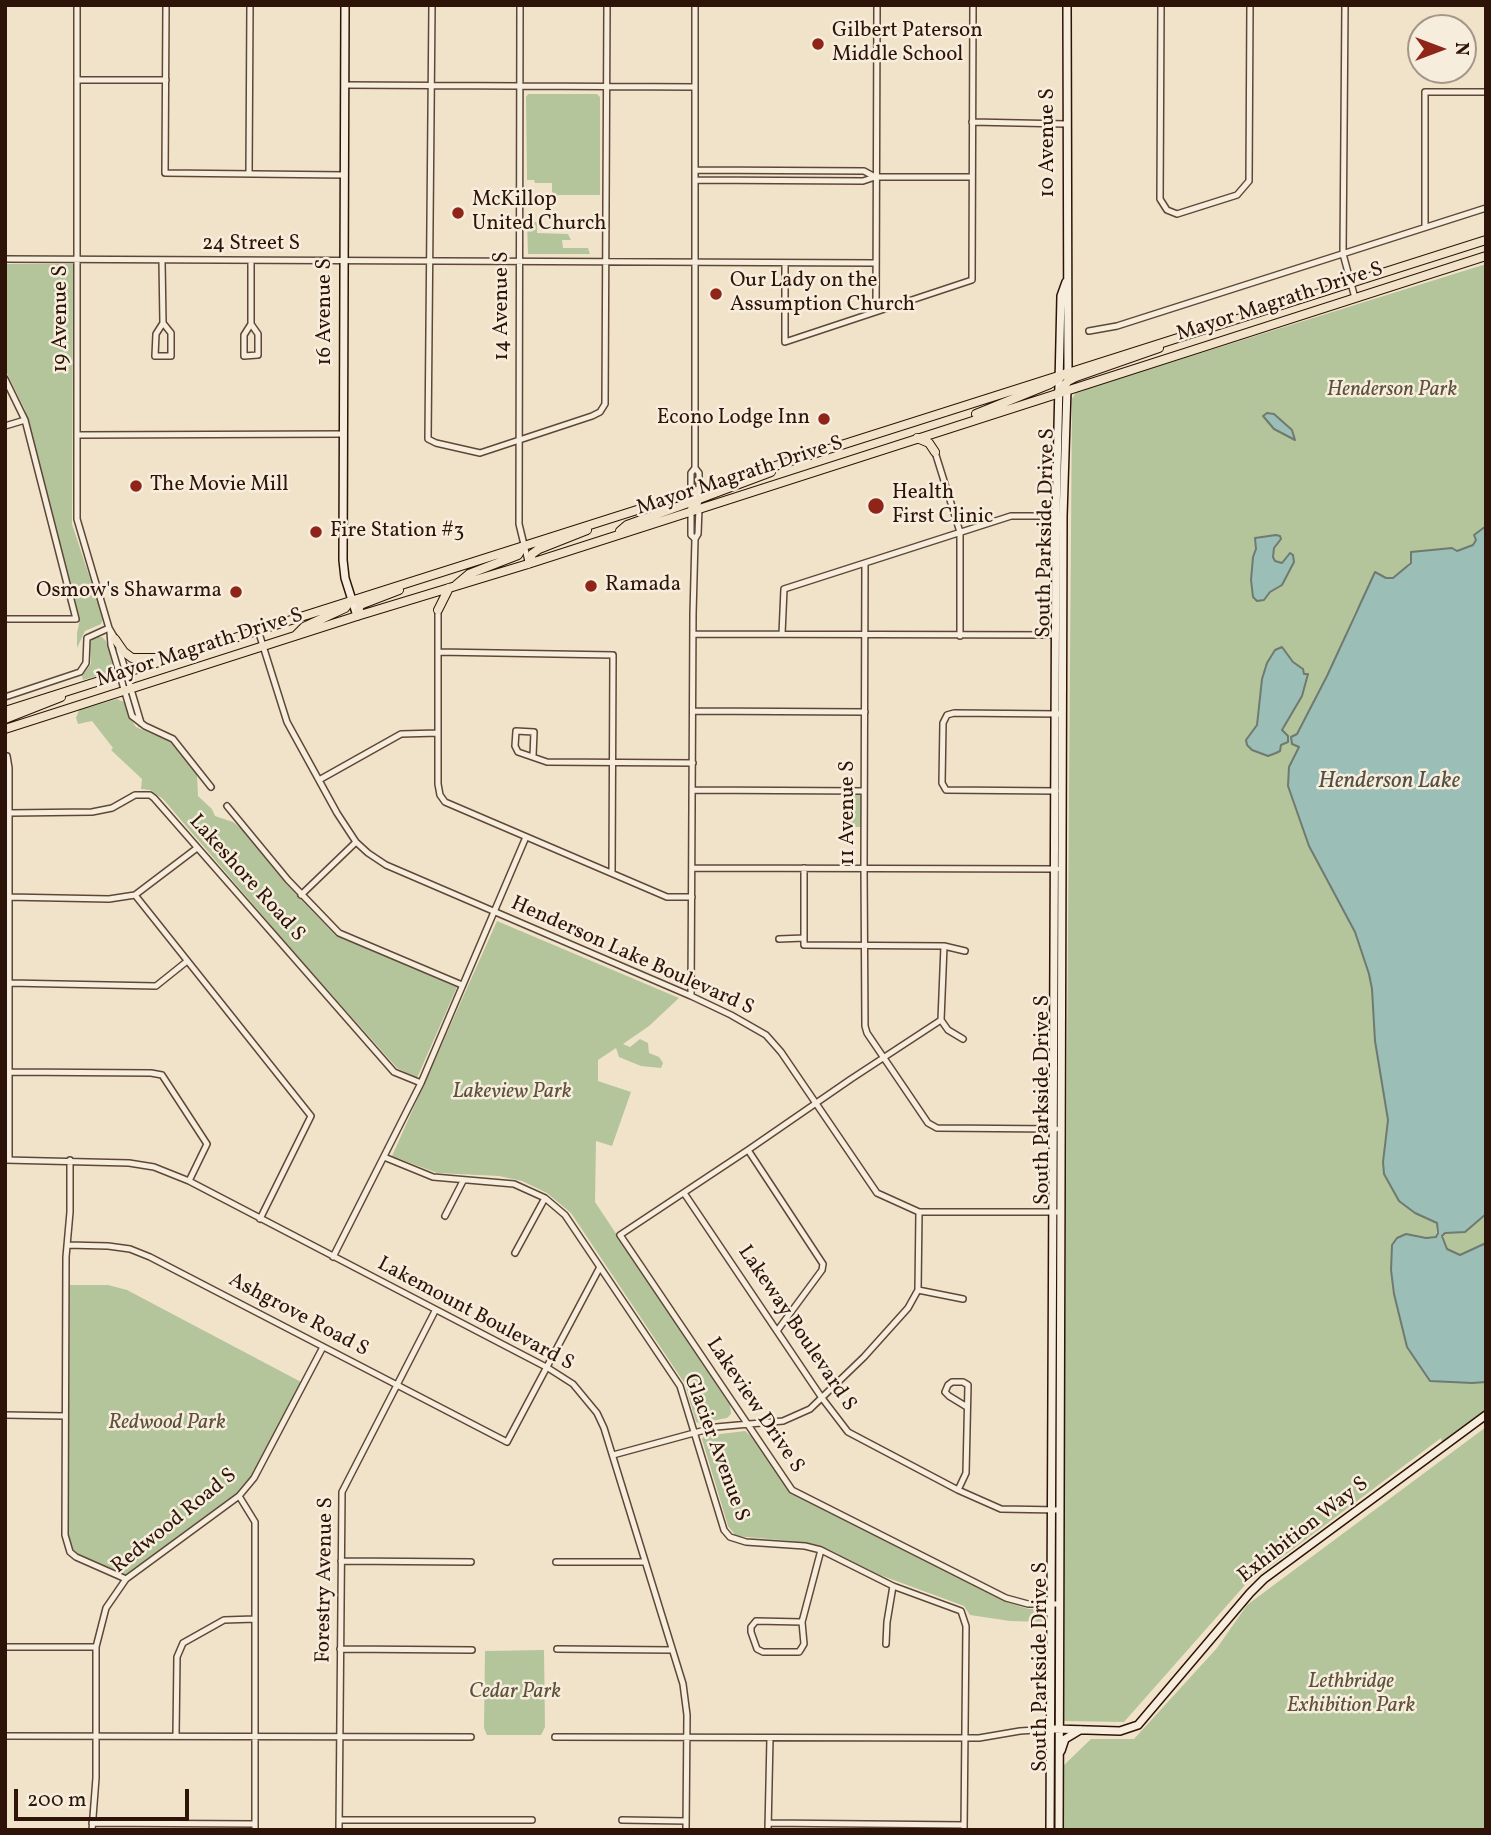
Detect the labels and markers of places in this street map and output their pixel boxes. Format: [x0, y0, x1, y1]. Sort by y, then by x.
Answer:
place label: Gilbert Paterson Middle School [832, 19, 983, 69]
marker: Gilbert Paterson Middle School [810, 36, 826, 52]
place label: McKillop United Church [472, 188, 606, 238]
marker: McKillop United Church [450, 205, 466, 221]
place label: Our Lady on the Assumption Church [730, 269, 915, 319]
marker: Our Lady on the Assumption Church [708, 286, 724, 302]
place label: Econo Lodge Inn [657, 406, 810, 432]
marker: Econo Lodge Inn [816, 411, 832, 427]
place label: The Movie Mill [150, 473, 289, 499]
marker: The Movie Mill [128, 478, 144, 494]
place label: Health First Clinic [892, 481, 993, 531]
marker: Health First Clinic [866, 496, 886, 516]
place label: Fire Station #3 [330, 519, 464, 545]
marker: Fire Station #3 [308, 524, 324, 540]
place label: Ramada [605, 573, 681, 599]
marker: Ramada [583, 578, 599, 594]
place label: Osmow's Shawarma [36, 579, 222, 605]
marker: Osmow's Shawarma [228, 584, 244, 600]

